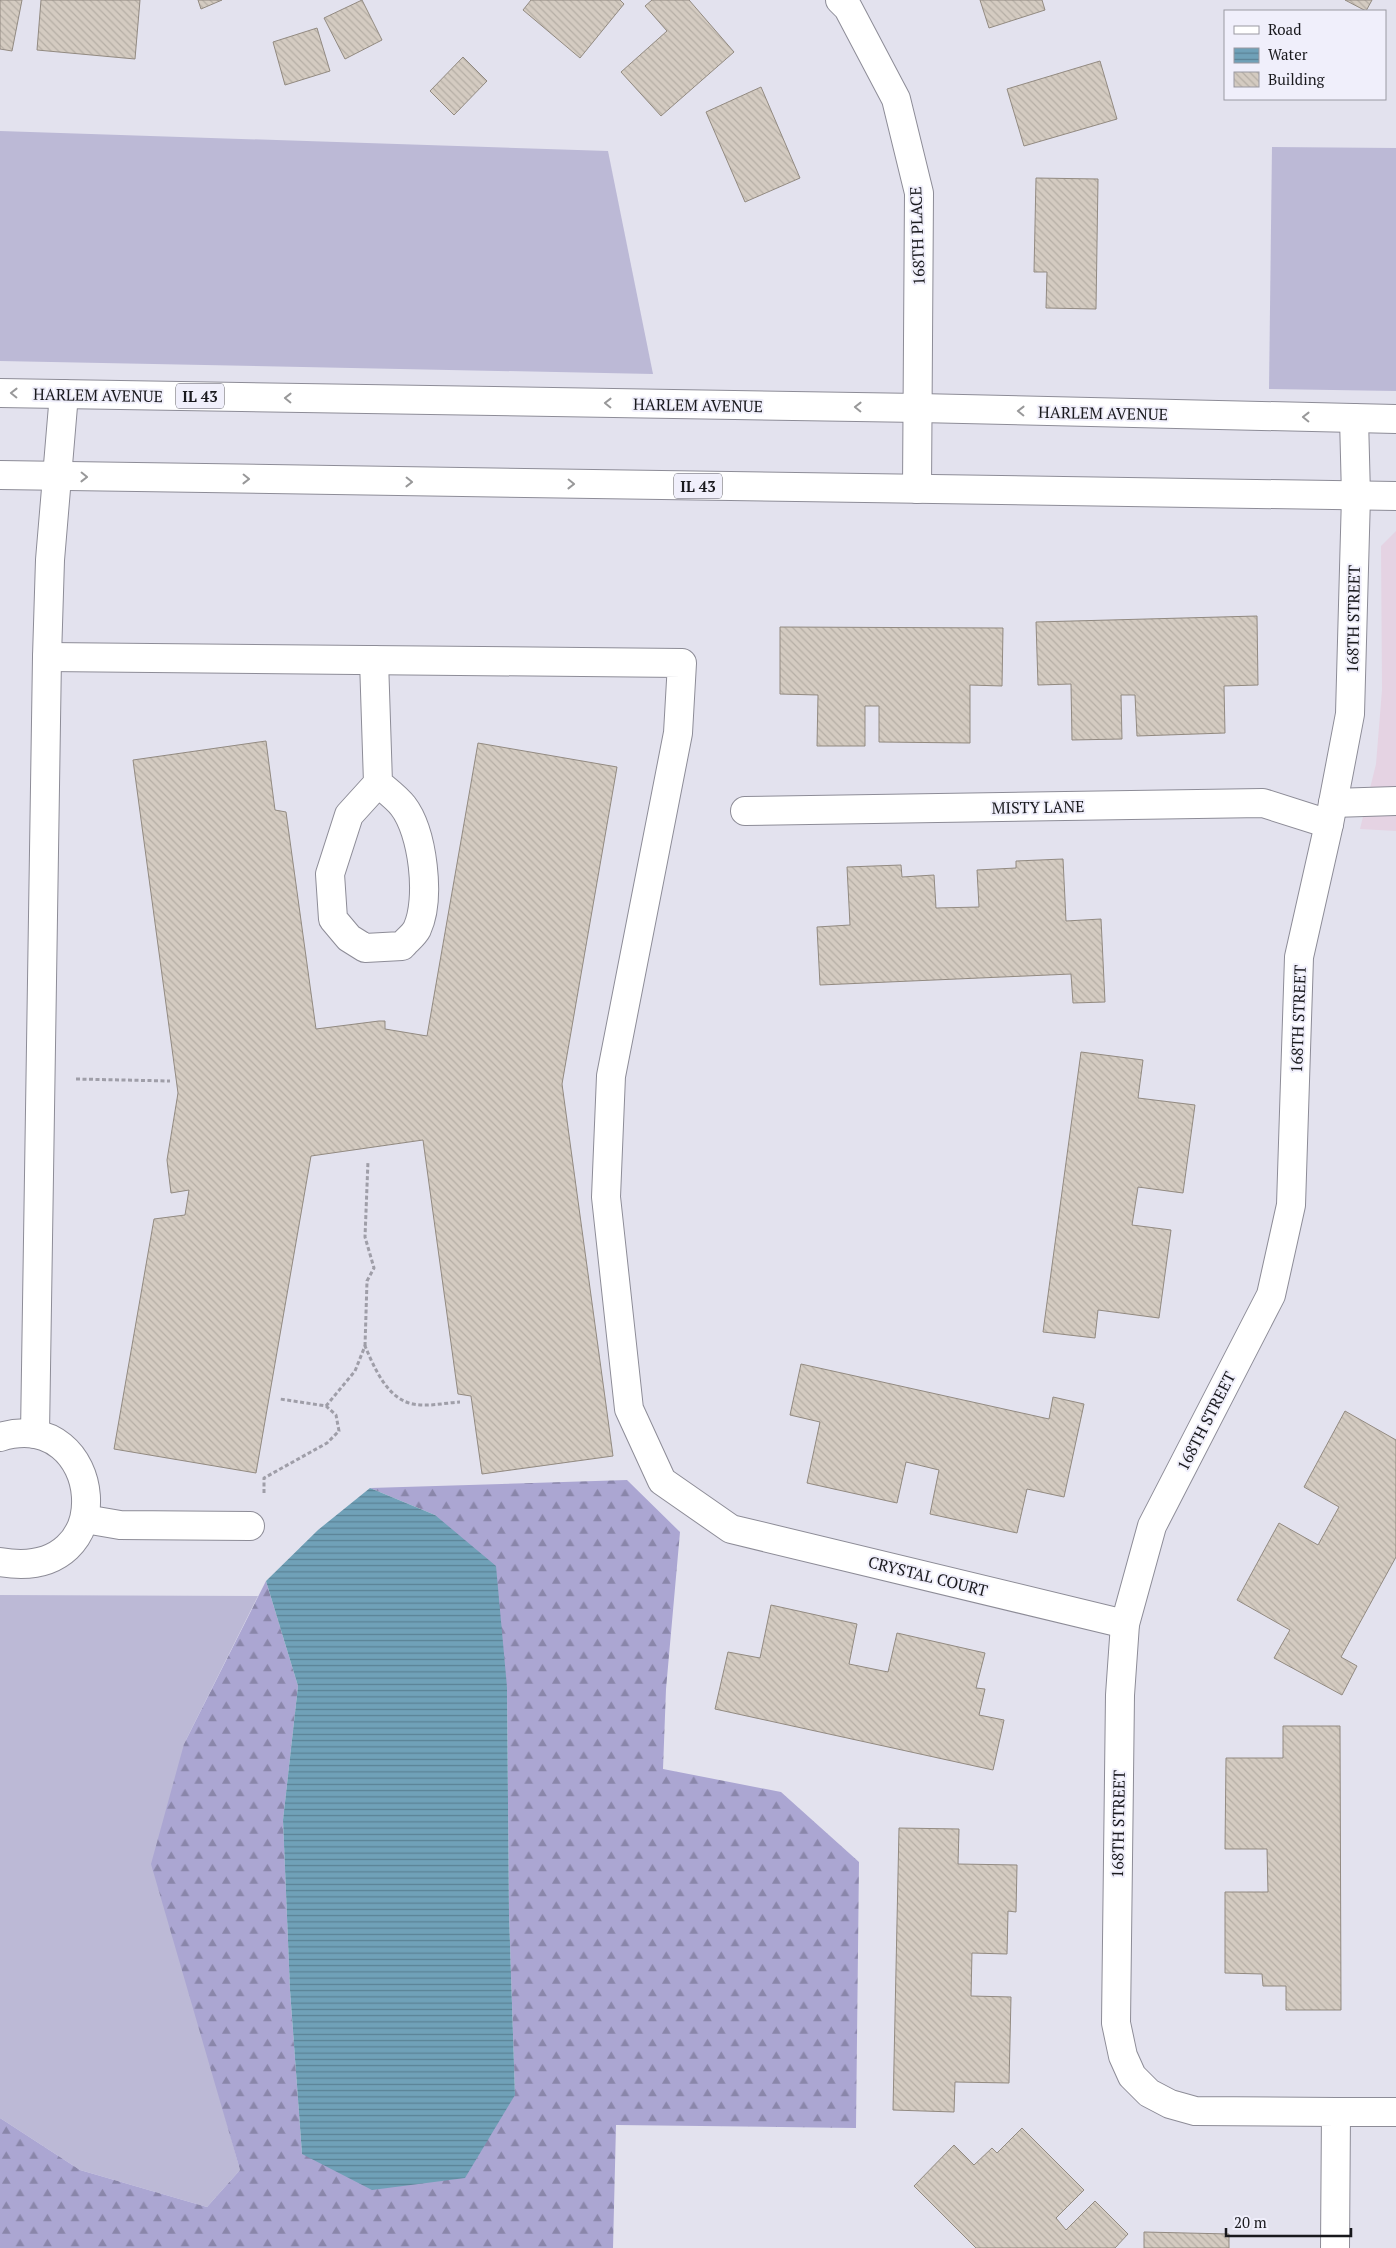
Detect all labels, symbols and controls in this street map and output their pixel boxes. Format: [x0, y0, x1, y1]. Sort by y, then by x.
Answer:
legend [1224, 10, 1386, 100]
text: Road [1268, 19, 1301, 39]
text: Water [1268, 44, 1308, 64]
text: Building [1268, 69, 1326, 89]
street label: 168TH PLACE [904, 186, 930, 286]
street label: HARLEM AVENUE [33, 383, 163, 407]
road number: IL 43 [176, 384, 224, 408]
one-way arrow [10, 388, 18, 399]
one-way arrow [284, 393, 292, 403]
street label: HARLEM AVENUE [633, 393, 763, 417]
one-way arrow [604, 398, 612, 408]
street label: HARLEM AVENUE [1038, 401, 1168, 425]
one-way arrow [854, 402, 862, 412]
one-way arrow [1016, 405, 1024, 416]
one-way arrow [1301, 412, 1309, 422]
one-way arrow [80, 471, 88, 482]
one-way arrow [242, 474, 250, 484]
road number: IL 43 [674, 474, 722, 498]
one-way arrow [405, 477, 413, 487]
one-way arrow [568, 479, 575, 489]
street label: 168TH STREET [1341, 565, 1365, 673]
street label: MISTY LANE [991, 795, 1085, 819]
street label: 168TH STREET [1285, 964, 1311, 1073]
street label: 168TH STREET [1172, 1368, 1240, 1474]
street label: CRYSTAL COURT [866, 1551, 990, 1602]
street label: 168TH STREET [1106, 1770, 1130, 1878]
scale bar [1226, 2206, 1351, 2238]
text: 20 m [1234, 2212, 1267, 2232]

